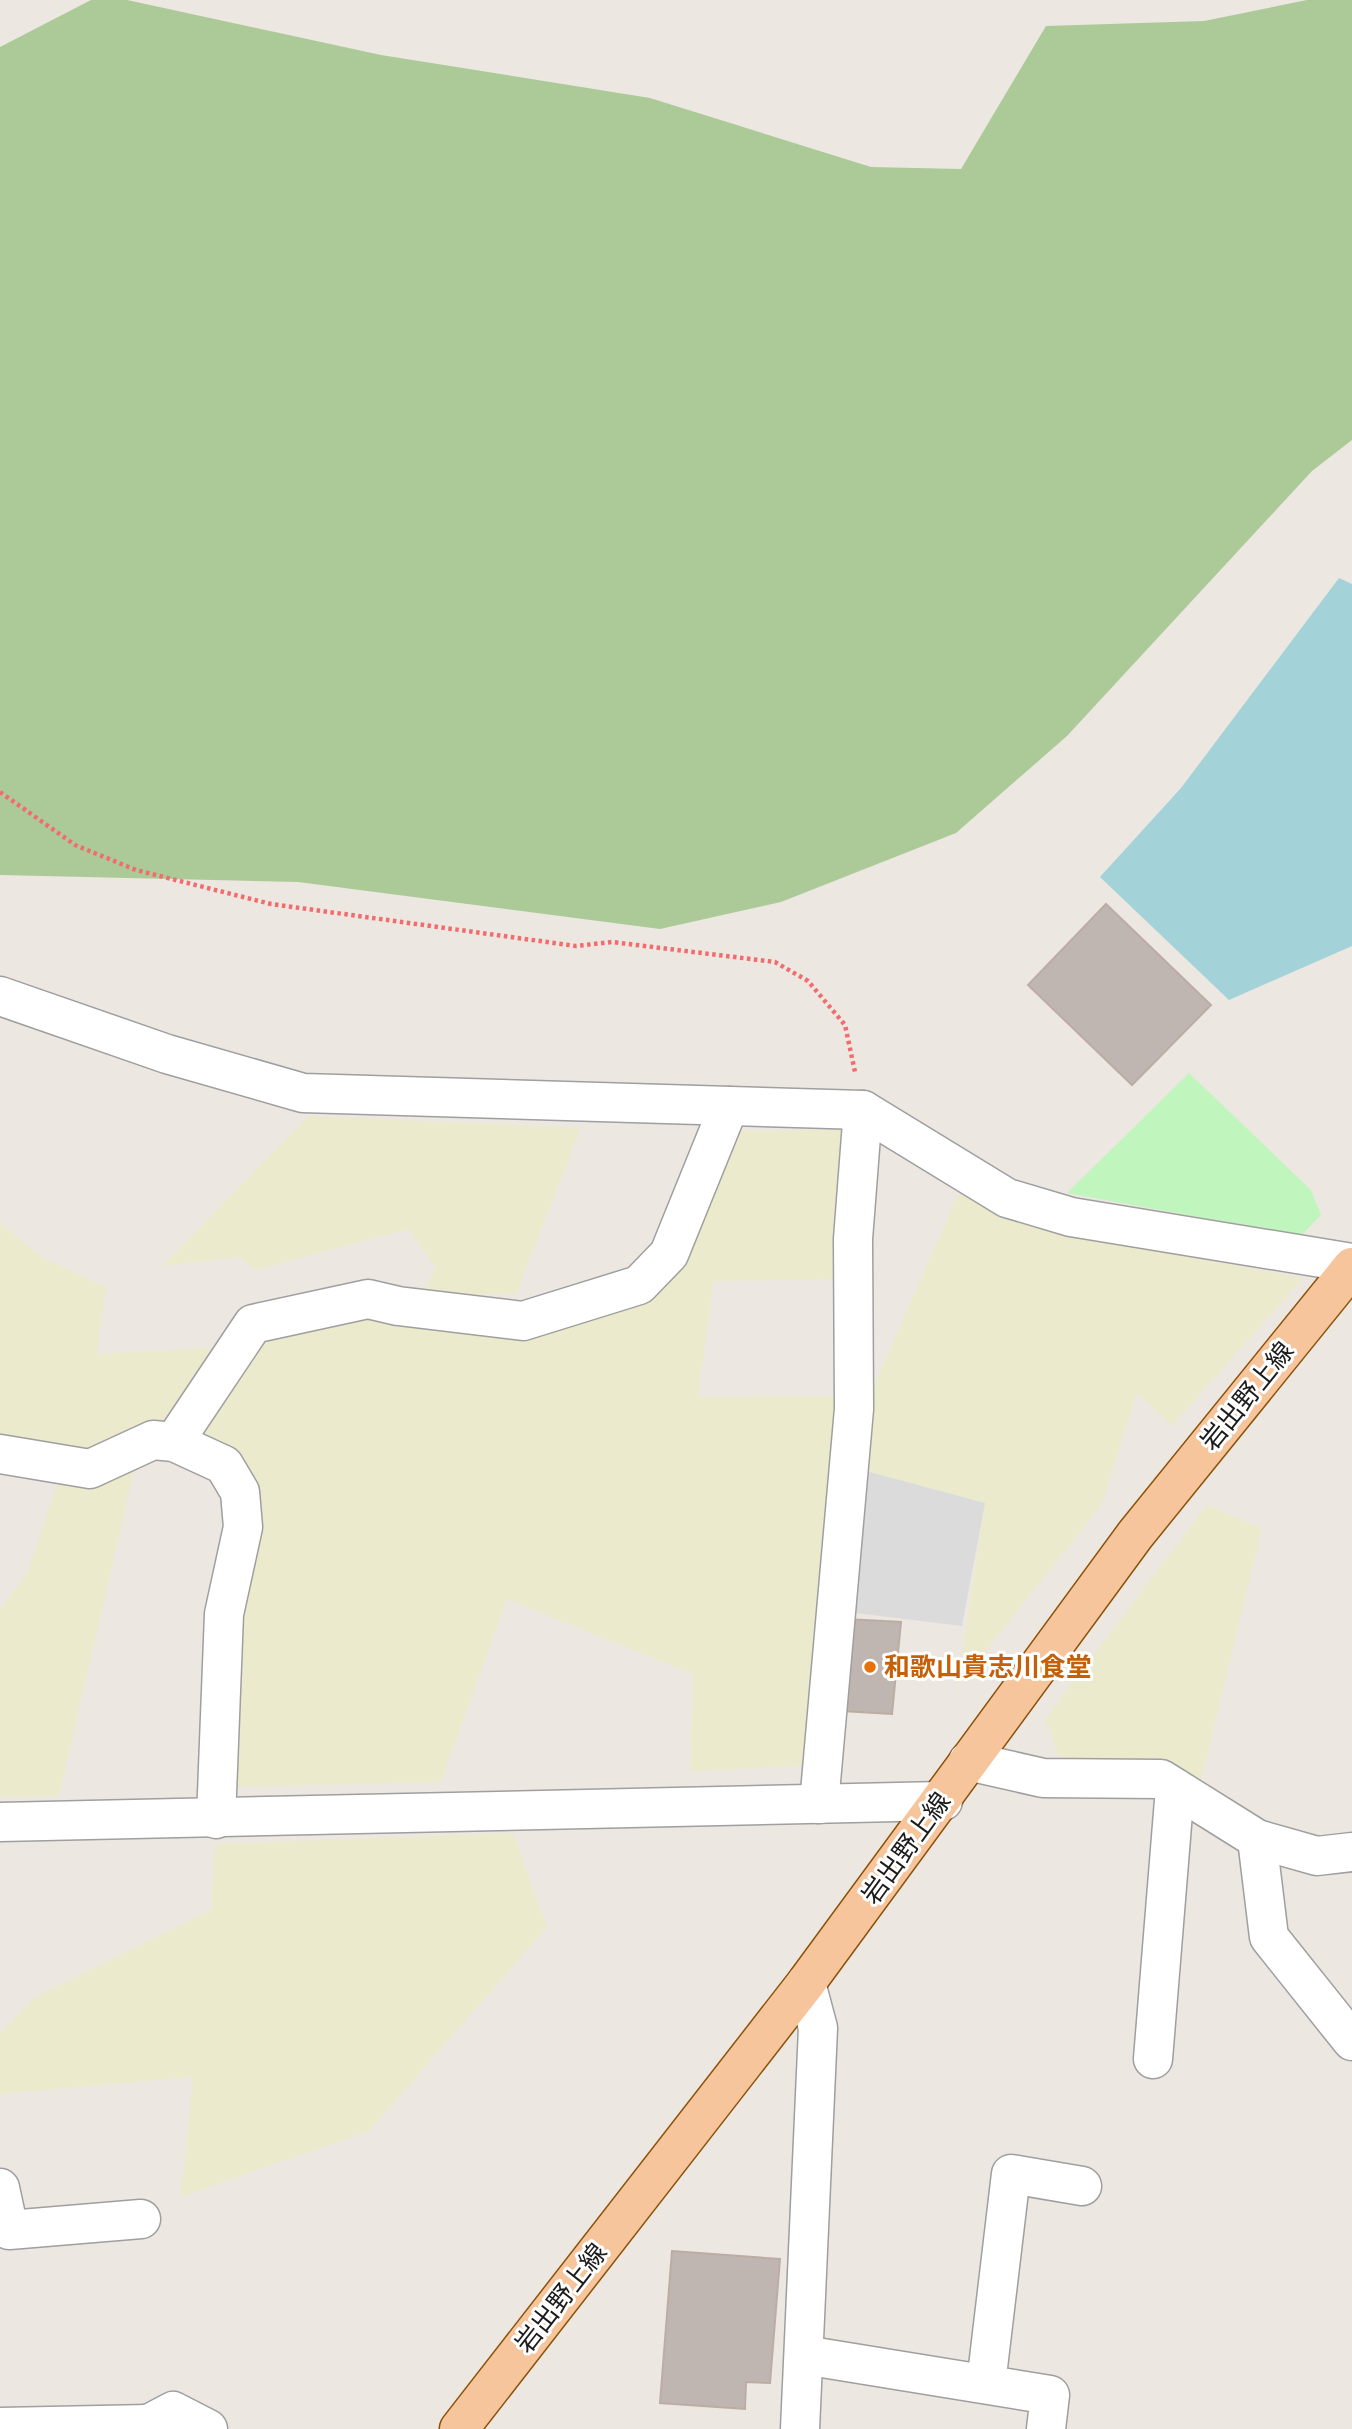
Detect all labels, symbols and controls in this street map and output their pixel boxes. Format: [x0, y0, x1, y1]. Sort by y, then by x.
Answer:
street label: 岩出野上線 [1191, 1334, 1303, 1458]
place label: 和歌山貴志川食堂 [884, 1648, 1092, 1686]
marker: 和歌山貴志川食堂 [862, 1659, 878, 1675]
street label: 岩出野上線 [852, 1784, 960, 1912]
street label: 岩出野上線 [506, 2235, 616, 2361]

